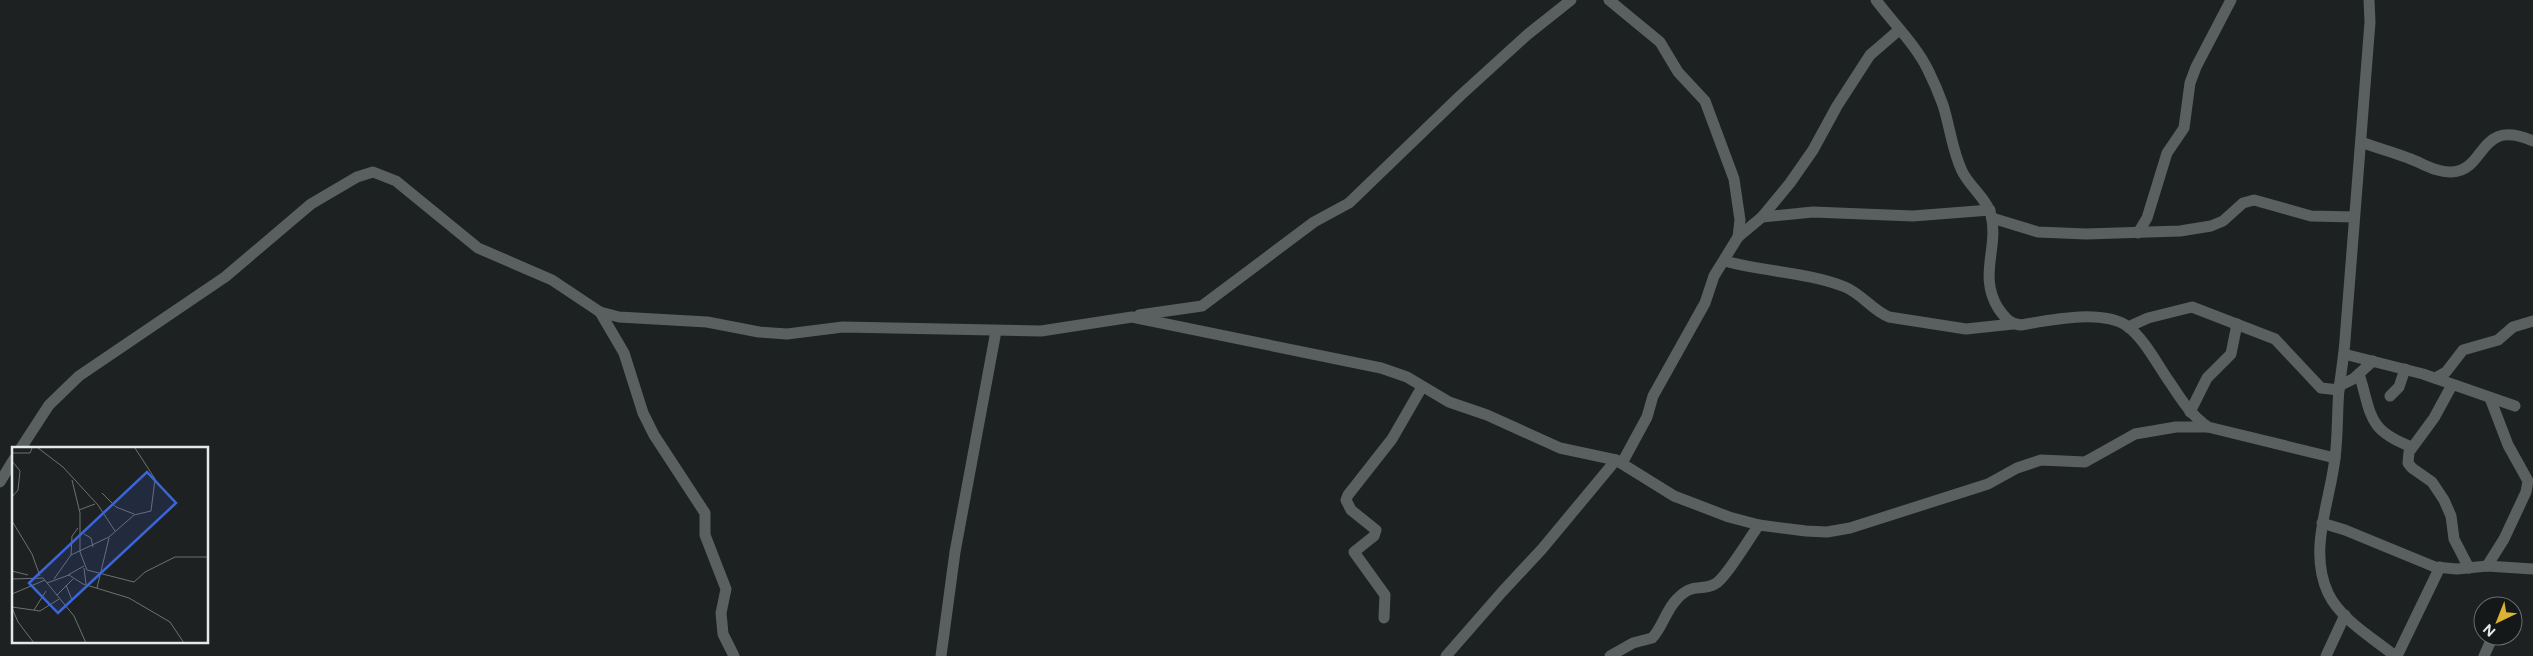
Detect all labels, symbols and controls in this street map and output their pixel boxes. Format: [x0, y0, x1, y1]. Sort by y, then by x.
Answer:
inset map [12, 447, 209, 644]
north arrow [2473, 596, 2523, 646]
text: N [2480, 620, 2499, 640]

